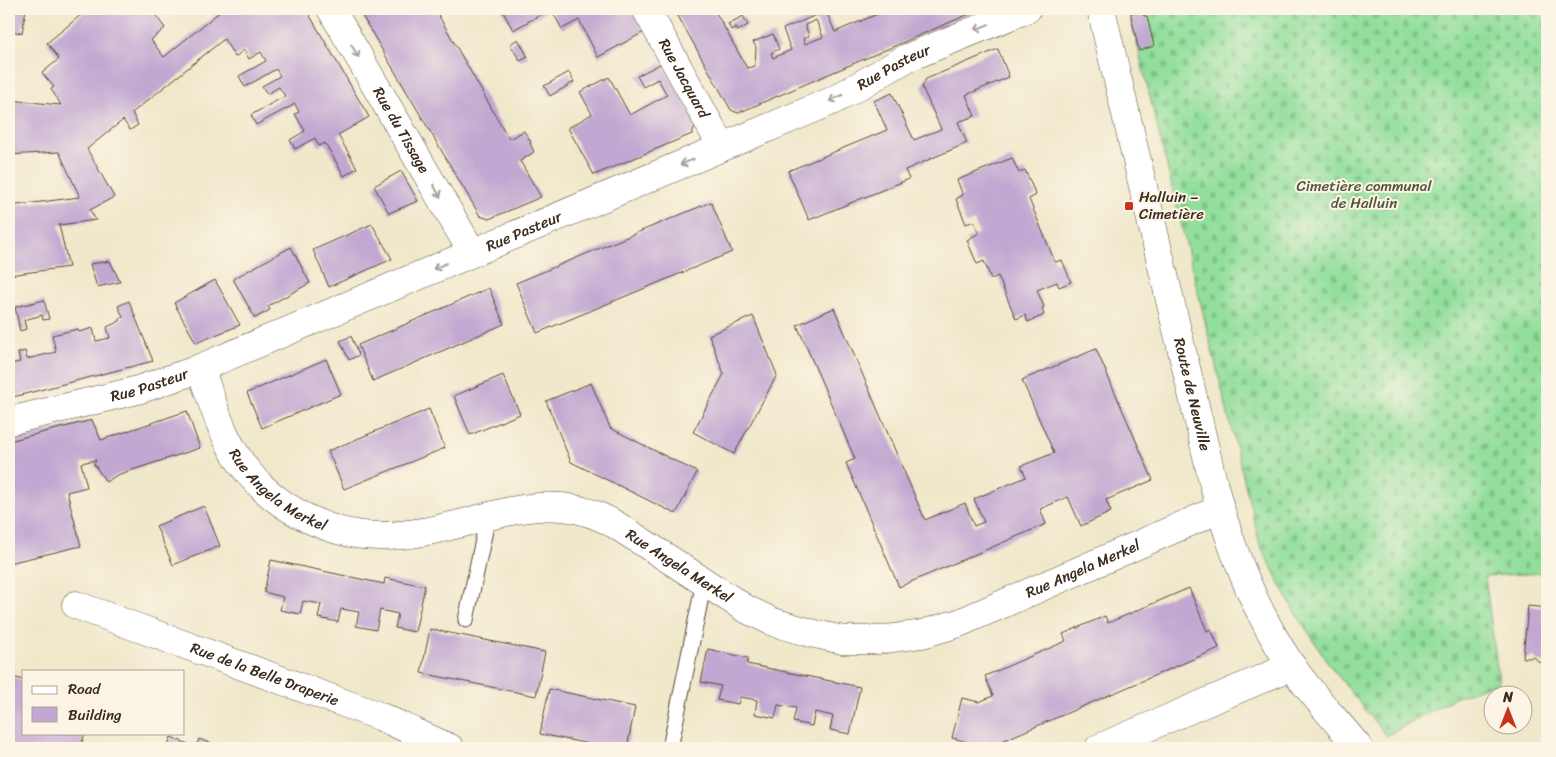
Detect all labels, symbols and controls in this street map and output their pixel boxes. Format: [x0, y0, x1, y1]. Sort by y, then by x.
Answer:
one-way arrow [975, 23, 990, 33]
street label: Rue Jacquard [652, 33, 717, 124]
street label: Rue Pasteur [852, 36, 935, 97]
one-way arrow [351, 43, 361, 57]
street label: Rue du Tissage [366, 82, 437, 178]
one-way arrow [829, 94, 844, 103]
one-way arrow [680, 158, 695, 167]
park label: Cimetière communal de Halluin [1297, 173, 1432, 216]
one-way arrow [432, 184, 442, 199]
place label: Halluin – Cimetière [1139, 184, 1204, 227]
marker: Halluin – Cimetière [1123, 200, 1135, 212]
street label: Rue Pasteur [482, 203, 567, 259]
one-way arrow [433, 261, 448, 271]
street label: Route de Neuville [1166, 335, 1218, 454]
street label: Rue Pasteur [108, 360, 193, 409]
street label: Rue Angela Merkel [222, 443, 331, 539]
street label: Rue Angela Merkel [621, 522, 738, 610]
street label: Rue Angela Merkel [1021, 532, 1145, 605]
street label: Rue de la Belle Draperie [187, 635, 343, 713]
legend [22, 670, 185, 734]
text: Road [68, 676, 101, 702]
north arrow [1484, 684, 1534, 734]
text: N [1502, 685, 1513, 710]
text: Building [68, 702, 122, 728]

